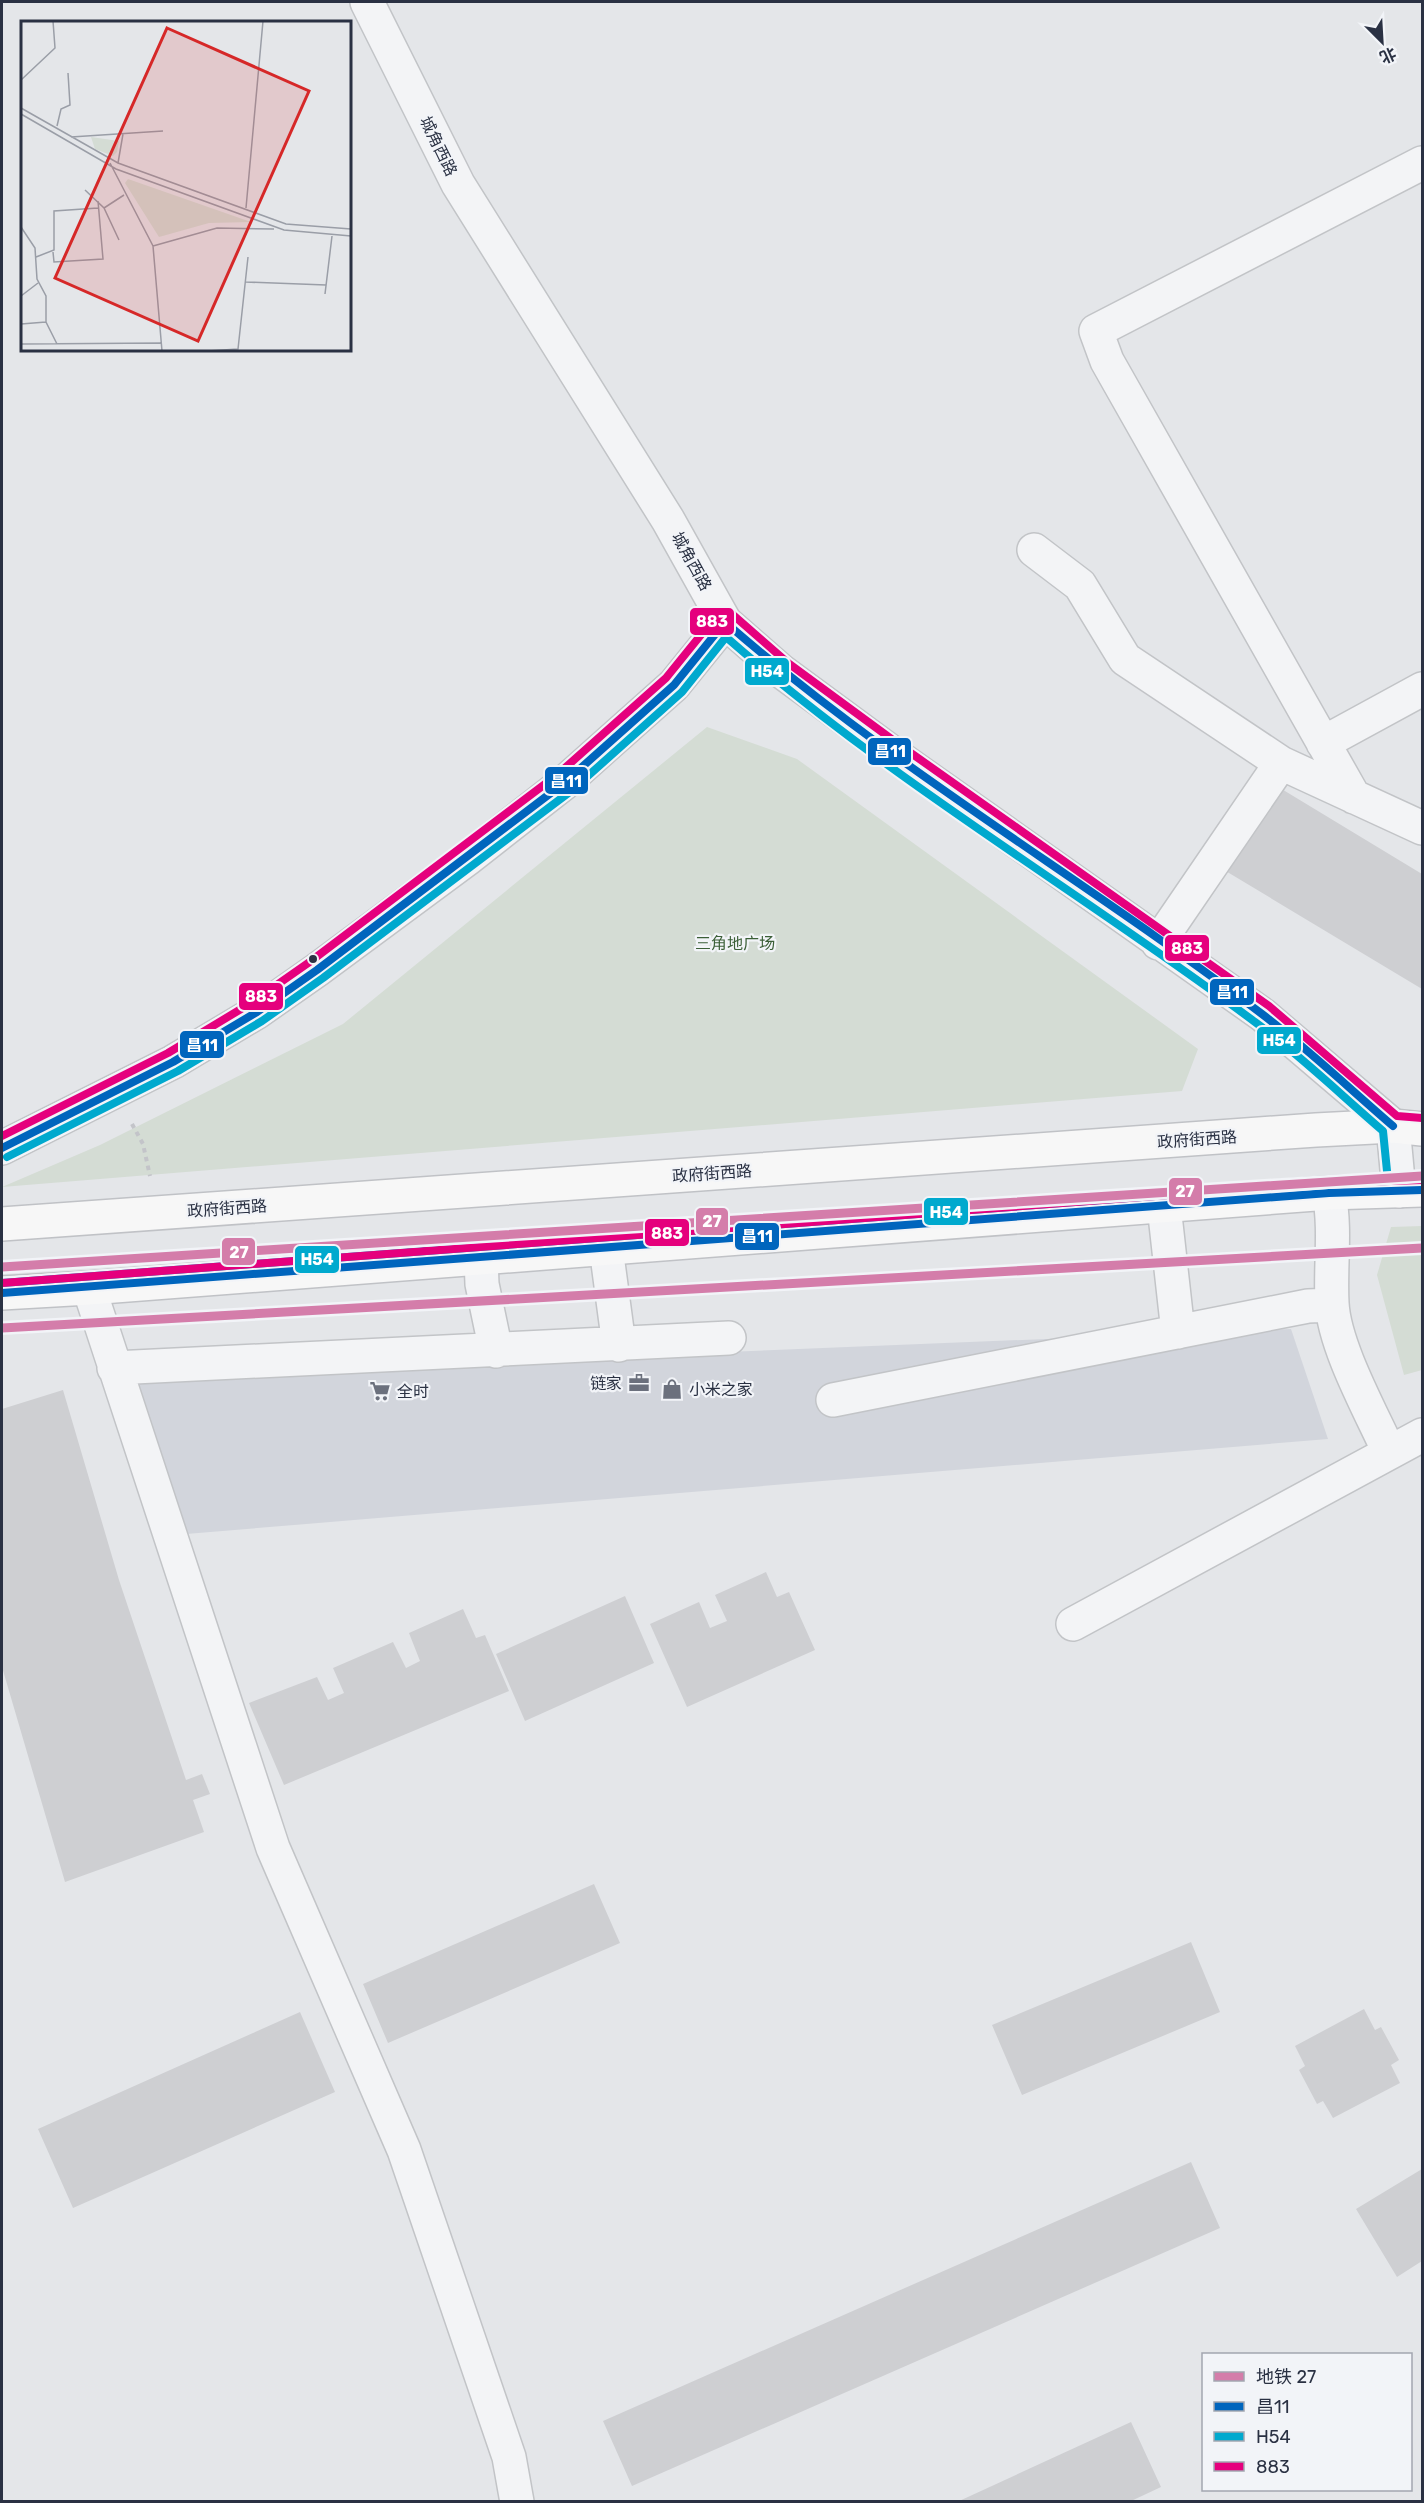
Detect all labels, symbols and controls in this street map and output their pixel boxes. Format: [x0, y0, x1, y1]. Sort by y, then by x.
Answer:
north arrow [1352, 12, 1412, 72]
inset map [21, 21, 351, 351]
text: 北 [1377, 43, 1399, 67]
street label: 城角西路 [416, 113, 461, 179]
street label: 城角西路 [668, 529, 715, 594]
line badge: 883 [689, 607, 735, 636]
text: 883 [696, 612, 728, 631]
line badge: H54 [744, 657, 790, 686]
text: H54 [750, 662, 784, 681]
line badge: 昌11 [867, 737, 912, 766]
text: 昌11 [874, 742, 906, 761]
line badge: 昌11 [544, 766, 589, 795]
text: 昌11 [550, 772, 582, 791]
park label: 三角地广场 [695, 934, 775, 953]
line badge: 883 [1164, 934, 1210, 962]
text: 883 [1171, 939, 1203, 958]
unlabelled marker [307, 953, 319, 965]
line badge: 昌11 [1209, 978, 1255, 1006]
line badge: 883 [238, 982, 284, 1011]
text: 昌11 [1216, 983, 1248, 1002]
text: 883 [245, 987, 277, 1006]
line badge: H54 [1256, 1026, 1302, 1055]
line badge: 昌11 [179, 1030, 225, 1059]
text: H54 [1262, 1031, 1296, 1050]
text: 昌11 [186, 1036, 218, 1055]
street label: 政府街西路 [1156, 1127, 1238, 1152]
street label: 政府街西路 [671, 1161, 753, 1186]
line badge: 27 [1168, 1177, 1203, 1206]
text: 27 [1175, 1182, 1195, 1201]
street label: 政府街西路 [186, 1196, 268, 1221]
line badge: H54 [923, 1197, 969, 1226]
text: H54 [929, 1203, 963, 1222]
line badge: 27 [695, 1207, 729, 1236]
text: 27 [702, 1212, 722, 1231]
line badge: 883 [644, 1218, 690, 1247]
line badge: 昌11 [734, 1222, 780, 1251]
text: 883 [651, 1224, 683, 1243]
text: 昌11 [741, 1227, 773, 1246]
line badge: 27 [221, 1237, 256, 1266]
text: 27 [229, 1243, 249, 1262]
line badge: H54 [294, 1245, 340, 1274]
text: H54 [300, 1250, 334, 1269]
office icon: 链家 [627, 1371, 651, 1395]
place label: 链家 [590, 1374, 622, 1393]
shop icon: 小米之家 [660, 1377, 684, 1401]
supermarket icon: 全时 [368, 1379, 392, 1403]
place label: 小米之家 [689, 1380, 753, 1399]
place label: 全时 [397, 1382, 429, 1401]
legend [1202, 2353, 1412, 2491]
text: 地铁 27 [1256, 2366, 1316, 2388]
text: 昌11 [1256, 2396, 1289, 2418]
text: H54 [1256, 2426, 1291, 2448]
text: 883 [1256, 2456, 1290, 2478]

